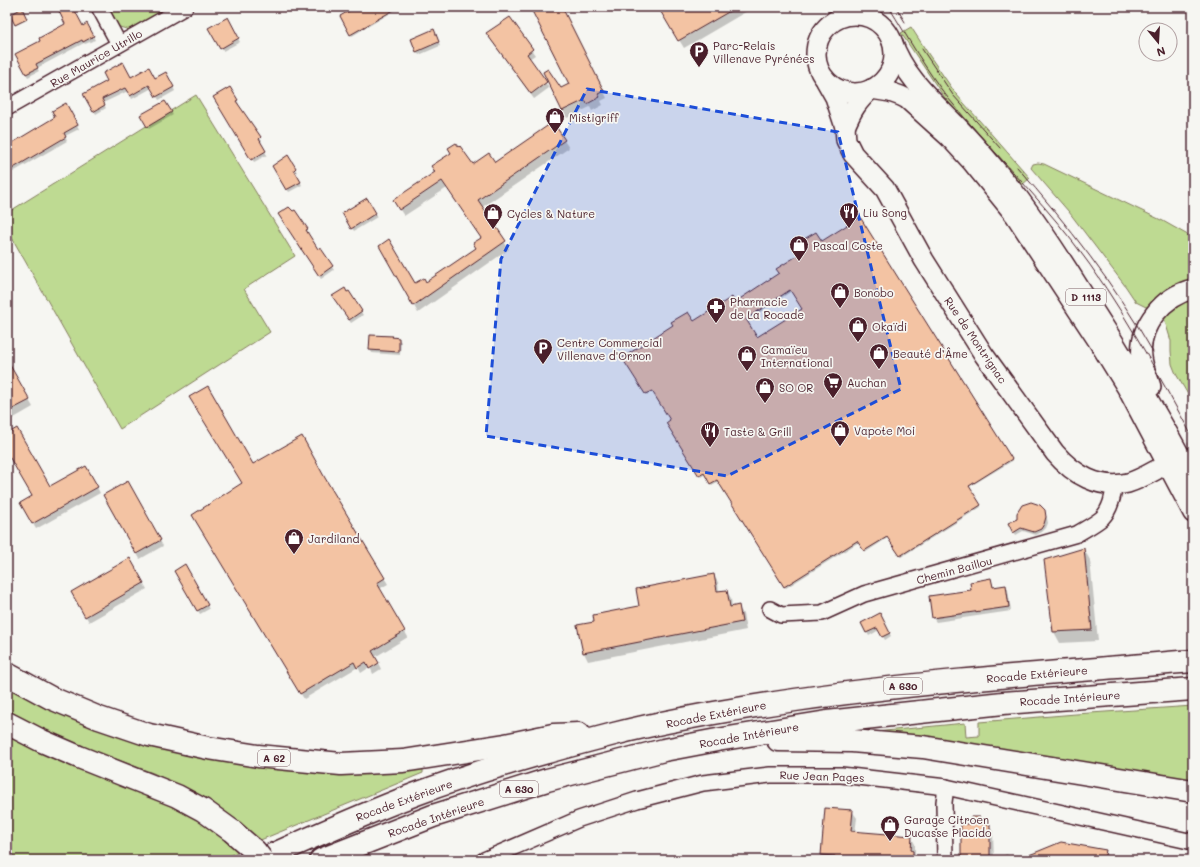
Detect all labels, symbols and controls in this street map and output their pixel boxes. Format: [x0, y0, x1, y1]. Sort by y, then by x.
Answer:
north arrow [1138, 22, 1178, 62]
street label: Rue Maurice Utrillo [47, 25, 145, 90]
place label: Parc-Relais Villenave Pyrénées [713, 38, 815, 66]
parking icon: Parc-Relais Villenave Pyrénées [688, 40, 710, 68]
text: N [1155, 44, 1168, 60]
shop icon: Mistigriff [544, 106, 566, 134]
place label: Mistigriff [569, 110, 619, 125]
restaurant icon: Liu Song [838, 201, 860, 229]
shop icon: Cycles & Nature [482, 202, 504, 230]
place label: Liu Song [863, 205, 907, 220]
place label: Cycles & Nature [507, 206, 595, 221]
shop icon: Pascal Coste [788, 234, 810, 262]
place label: Pascal Coste [813, 238, 883, 253]
shop icon: Bonobo [829, 281, 851, 309]
place label: Bonobo [854, 285, 894, 300]
road number: D 1113 [1066, 289, 1106, 305]
place label: Pharmacie de La Rocade [730, 294, 804, 322]
street label: Rue de Montrignac [941, 294, 1011, 386]
pharmacy icon: Pharmacie de La Rocade [705, 296, 727, 324]
shop icon: Okaïdi [847, 315, 869, 343]
place label: Okaïdi [872, 319, 907, 334]
place label: Centre Commercial Villenave d'Ornon [557, 335, 662, 363]
parking icon: Centre Commercial Villenave d'Ornon [532, 337, 554, 365]
place label: Camaïeu International [761, 342, 832, 370]
shop icon: Beauté d’Âme [868, 342, 890, 370]
shop icon: Camaïeu International [736, 344, 758, 372]
place label: Beauté d’Âme [893, 346, 968, 361]
supermarket icon: Auchan [822, 371, 844, 399]
place label: Auchan [847, 375, 886, 390]
shop icon: SO OR [754, 376, 776, 404]
place label: SO OR [779, 380, 813, 395]
shop icon: Vapote Moi [829, 419, 851, 447]
restaurant icon: Taste & Grill [699, 420, 721, 448]
place label: Vapote Moi [854, 423, 915, 438]
place label: Taste & Grill [724, 424, 792, 439]
shop icon: Jardiland [283, 527, 305, 555]
place label: Jardiland [308, 531, 359, 546]
street label: Chemin Baillou [915, 553, 993, 587]
street label: Rocade Extérieure [986, 662, 1089, 686]
road number: A 630 [884, 678, 922, 694]
street label: Rocade Intérieure [1019, 687, 1121, 709]
street label: Rocade Extérieure [665, 697, 768, 731]
street label: Rocade Intérieure [698, 719, 800, 751]
road number: A 62 [258, 750, 290, 766]
street label: Rue Jean Pages [779, 767, 865, 785]
street label: Rocade Extérieure [354, 775, 455, 824]
road number: A 630 [500, 781, 538, 797]
street label: Rocade Intérieure [386, 793, 486, 841]
place label: Garage Citroen Ducasse Placido [904, 812, 992, 840]
shop icon: Garage Citroen Ducasse Placido [879, 814, 901, 842]

